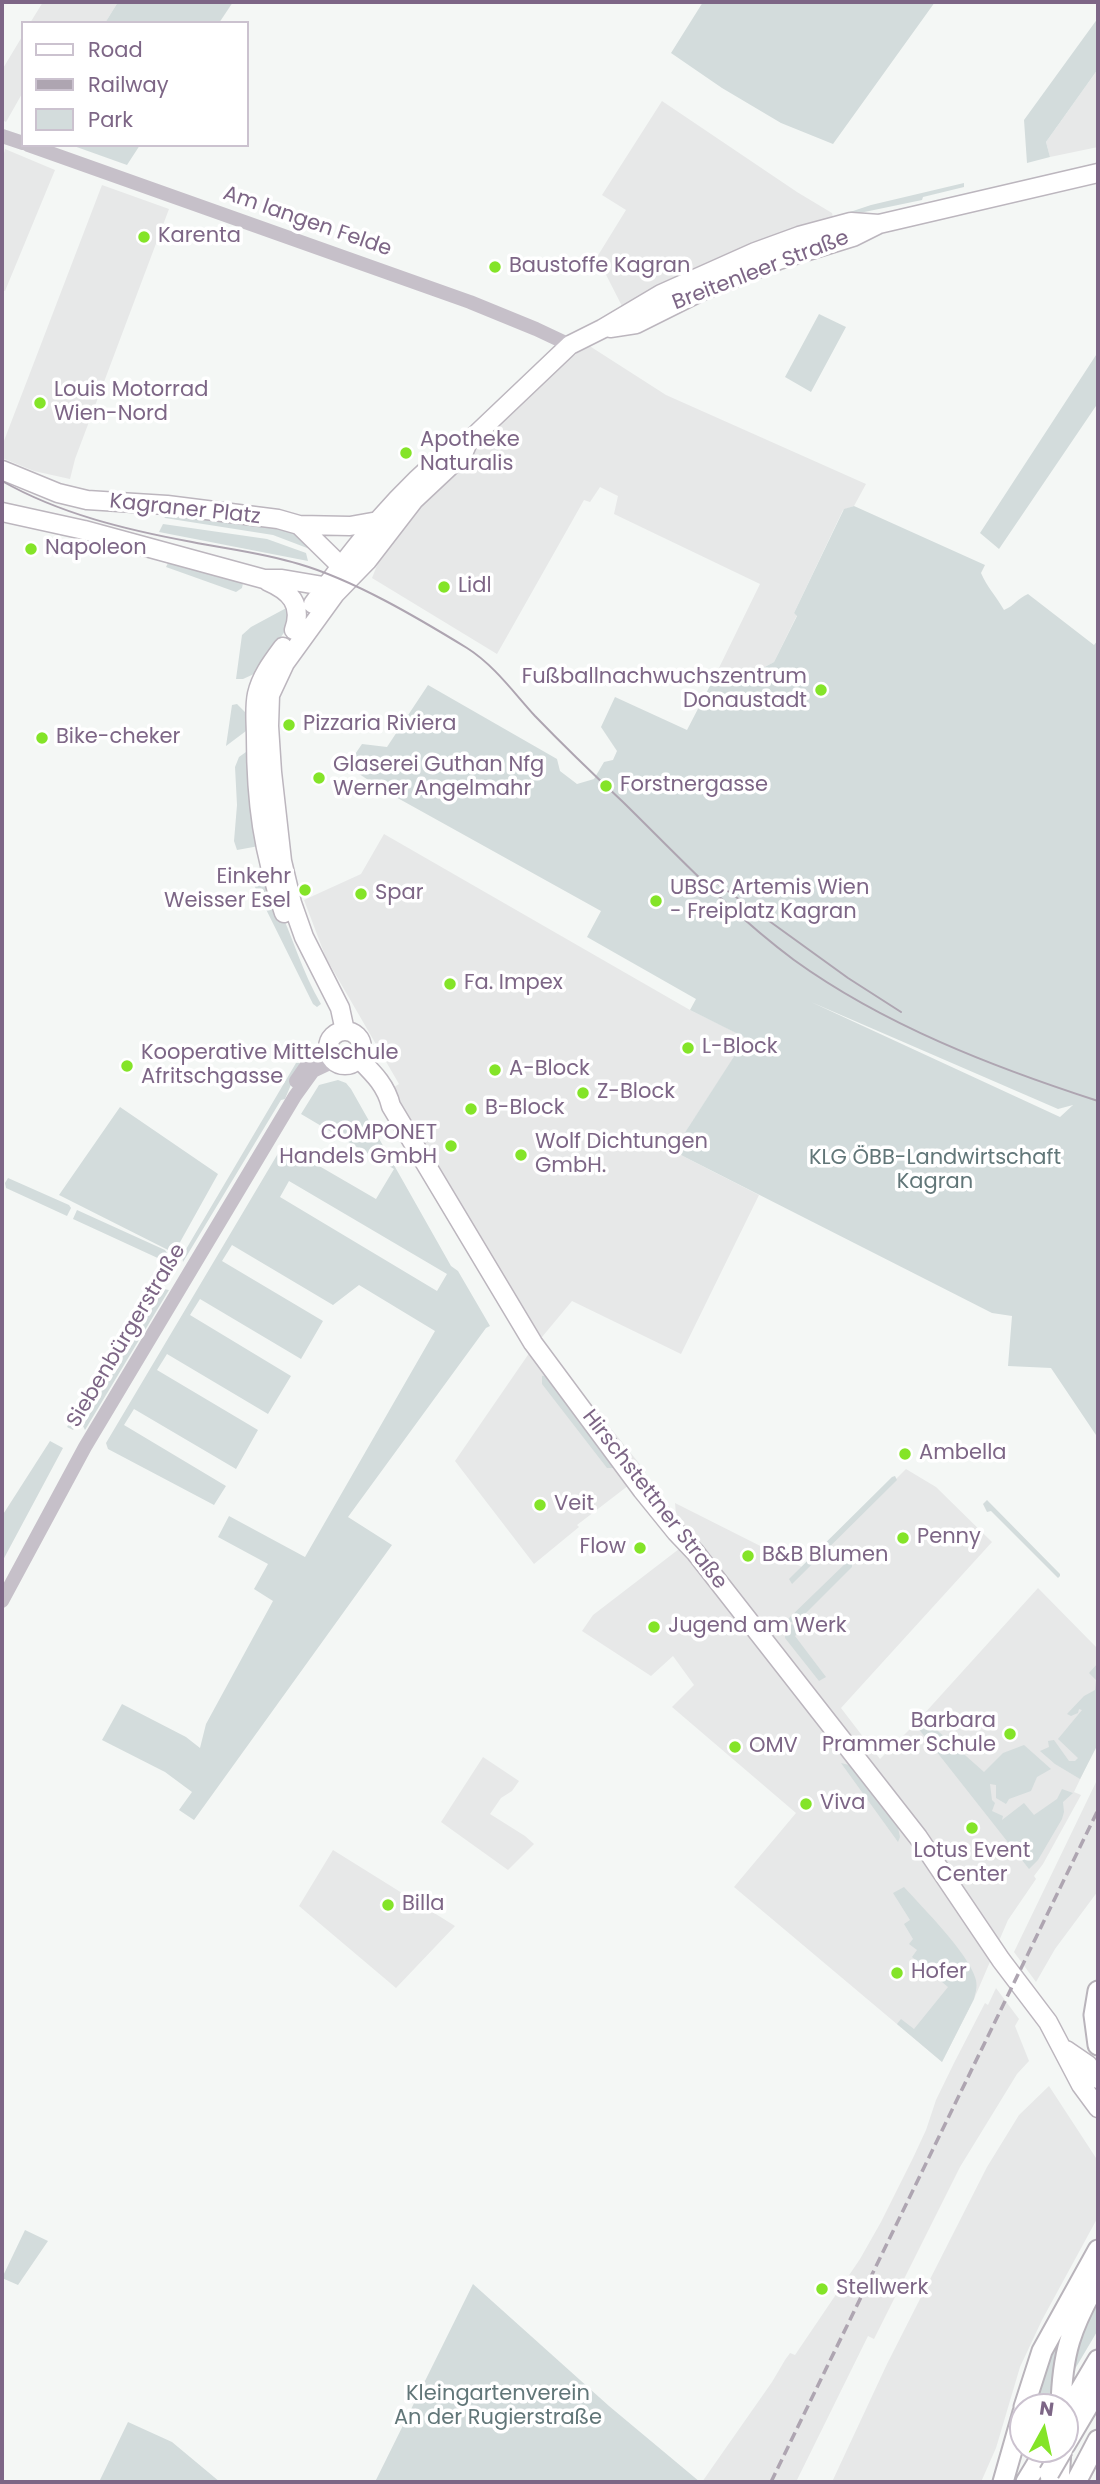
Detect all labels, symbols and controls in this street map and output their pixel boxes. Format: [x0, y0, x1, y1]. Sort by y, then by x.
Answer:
legend [21, 21, 248, 147]
text: Road [88, 35, 143, 64]
text: Railway [88, 70, 169, 99]
text: Park [88, 105, 133, 134]
street label: Am langen Felde [219, 181, 395, 263]
place label: Karenta [158, 224, 241, 250]
street label: Breitenleer Straße [669, 226, 853, 316]
marker: Karenta [136, 229, 152, 245]
place label: Baustoffe Kagran [509, 254, 690, 280]
marker: Baustoffe Kagran [487, 259, 503, 275]
place label: Louis Motorrad Wien-Nord [54, 378, 208, 428]
marker: Louis Motorrad Wien-Nord [32, 395, 48, 411]
place label: Apotheke Naturalis [420, 428, 520, 478]
marker: Apotheke Naturalis [398, 445, 414, 461]
street label: Kagraner Platz [108, 490, 262, 530]
place label: Napoleon [45, 536, 147, 562]
marker: Napoleon [23, 541, 39, 557]
place label: Lidl [458, 574, 492, 600]
marker: Lidl [436, 579, 452, 595]
place label: Fußballnachwuchszentrum Donaustadt [522, 665, 807, 715]
marker: Fußballnachwuchszentrum Donaustadt [813, 682, 829, 698]
place label: Pizzaria Riviera [303, 712, 456, 738]
marker: Pizzaria Riviera [281, 717, 297, 733]
place label: Bike-cheker [56, 725, 180, 751]
marker: Bike-cheker [34, 730, 50, 746]
place label: Glaserei Guthan Nfg Werner Angelmahr [333, 753, 544, 803]
marker: Glaserei Guthan Nfg Werner Angelmahr [311, 770, 327, 786]
place label: Forstnergasse [620, 773, 768, 799]
marker: Forstnergasse [598, 778, 614, 794]
place label: Einkehr Weisser Esel [164, 865, 291, 915]
place label: UBSC Artemis Wien - Freiplatz Kagran [670, 876, 869, 926]
place label: Spar [375, 881, 424, 907]
marker: Einkehr Weisser Esel [297, 882, 313, 898]
marker: Spar [353, 886, 369, 902]
marker: UBSC Artemis Wien - Freiplatz Kagran [648, 893, 664, 909]
place label: Fa. Impex [464, 971, 563, 997]
marker: Fa. Impex [442, 976, 458, 992]
place label: L-Block [702, 1035, 778, 1061]
marker: L-Block [680, 1040, 696, 1056]
place label: Kooperative Mittelschule Afritschgasse [141, 1041, 398, 1091]
place label: A-Block [509, 1057, 590, 1083]
marker: Kooperative Mittelschule Afritschgasse [119, 1058, 135, 1074]
marker: A-Block [487, 1062, 503, 1078]
place label: Z-Block [597, 1080, 675, 1106]
marker: Z-Block [575, 1085, 591, 1101]
place label: B-Block [485, 1096, 564, 1122]
marker: B-Block [463, 1101, 479, 1117]
place label: COMPONET Handels GmbH [279, 1121, 437, 1171]
place label: Wolf Dichtungen GmbH. [535, 1130, 708, 1180]
marker: COMPONET Handels GmbH [443, 1138, 459, 1154]
park label: KLG ÖBB-Landwirtschaft Kagran [809, 1146, 1061, 1196]
marker: Wolf Dichtungen GmbH. [513, 1147, 529, 1163]
street label: Siebenbürgerstraße [62, 1240, 192, 1432]
street label: Hirschstettner Straße [576, 1405, 732, 1595]
place label: Ambella [919, 1441, 1007, 1467]
marker: Ambella [897, 1446, 913, 1462]
place label: Veit [554, 1492, 594, 1518]
marker: Veit [532, 1497, 548, 1513]
place label: Penny [917, 1525, 981, 1551]
marker: Penny [895, 1530, 911, 1546]
place label: Flow [580, 1535, 626, 1561]
marker: Flow [632, 1540, 648, 1556]
place label: B&B Blumen [762, 1543, 888, 1569]
marker: B&B Blumen [740, 1548, 756, 1564]
place label: Jugend am Werk [668, 1614, 847, 1640]
marker: Jugend am Werk [646, 1619, 662, 1635]
place label: Barbara Prammer Schule [822, 1709, 996, 1759]
marker: Barbara Prammer Schule [1002, 1726, 1018, 1742]
place label: OMV [749, 1734, 798, 1760]
marker: OMV [727, 1739, 743, 1755]
place label: Viva [820, 1791, 865, 1817]
marker: Viva [798, 1796, 814, 1812]
marker: Lotus Event Center [964, 1820, 980, 1836]
place label: Lotus Event Center [914, 1839, 1030, 1889]
place label: Billa [402, 1892, 445, 1918]
marker: Billa [380, 1897, 396, 1913]
place label: Hofer [911, 1960, 967, 1986]
marker: Hofer [889, 1965, 905, 1981]
place label: Stellwerk [836, 2276, 928, 2302]
marker: Stellwerk [814, 2281, 830, 2297]
park label: Kleingartenverein An der Rugierstraße [394, 2382, 602, 2432]
north arrow [1009, 2393, 1079, 2463]
text: N [1038, 2394, 1056, 2423]

